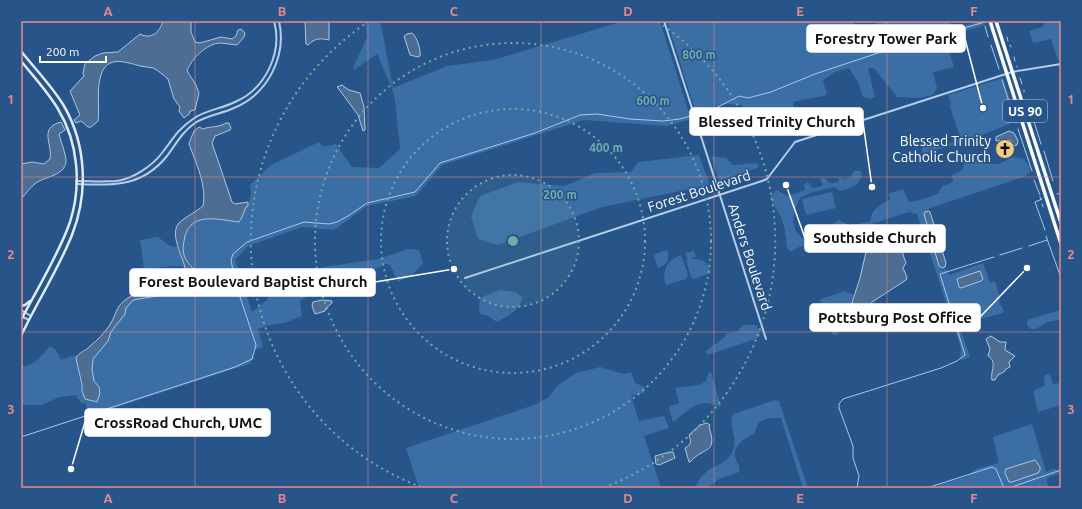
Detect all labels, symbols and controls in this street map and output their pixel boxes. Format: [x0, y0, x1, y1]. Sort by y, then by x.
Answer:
text: A [103, 4, 113, 18]
text: B [278, 4, 287, 18]
text: C [450, 4, 459, 18]
text: D [623, 4, 633, 18]
text: E [796, 4, 804, 18]
text: F [970, 4, 978, 18]
callout: Forestry Tower Park [807, 25, 965, 52]
text: Forestry Tower Park [815, 30, 958, 47]
scale bar [40, 38, 106, 64]
text: 200 m [46, 45, 79, 58]
text: 800 m [682, 48, 716, 61]
text: 1 [7, 92, 15, 106]
text: 1 [1067, 92, 1075, 106]
text: 600 m [636, 94, 670, 107]
road number: US 90 [1003, 100, 1047, 122]
callout: Blessed Trinity Church [690, 108, 863, 135]
text: Blessed Trinity Church [698, 113, 856, 130]
place label: Blessed Trinity Catholic Church [892, 133, 991, 165]
church icon: Blessed Trinity Catholic Church [994, 138, 1016, 160]
text: 400 m [589, 141, 623, 154]
street label: Forest Boulevard [645, 167, 753, 215]
text: 200 m [543, 188, 577, 201]
street label: Anders Boulevard [725, 201, 775, 313]
callout: Southside Church [805, 225, 945, 252]
text: Southside Church [813, 229, 937, 246]
centre of rings [506, 234, 520, 248]
text: 2 [7, 247, 15, 261]
text: 2 [1067, 247, 1075, 261]
callout: Forest Boulevard Baptist Church [130, 269, 375, 296]
text: Forest Boulevard Baptist Church [139, 273, 367, 290]
callout: Pottsburg Post Office [810, 304, 980, 331]
text: Pottsburg Post Office [818, 309, 972, 326]
text: 3 [7, 402, 15, 416]
text: 3 [1067, 402, 1075, 416]
callout: CrossRoad Church, UMC [85, 409, 270, 436]
text: CrossRoad Church, UMC [94, 414, 262, 431]
text: A [103, 491, 113, 505]
text: B [278, 491, 287, 505]
text: C [450, 491, 459, 505]
text: D [623, 491, 633, 505]
text: E [796, 491, 804, 505]
text: F [970, 491, 978, 505]

